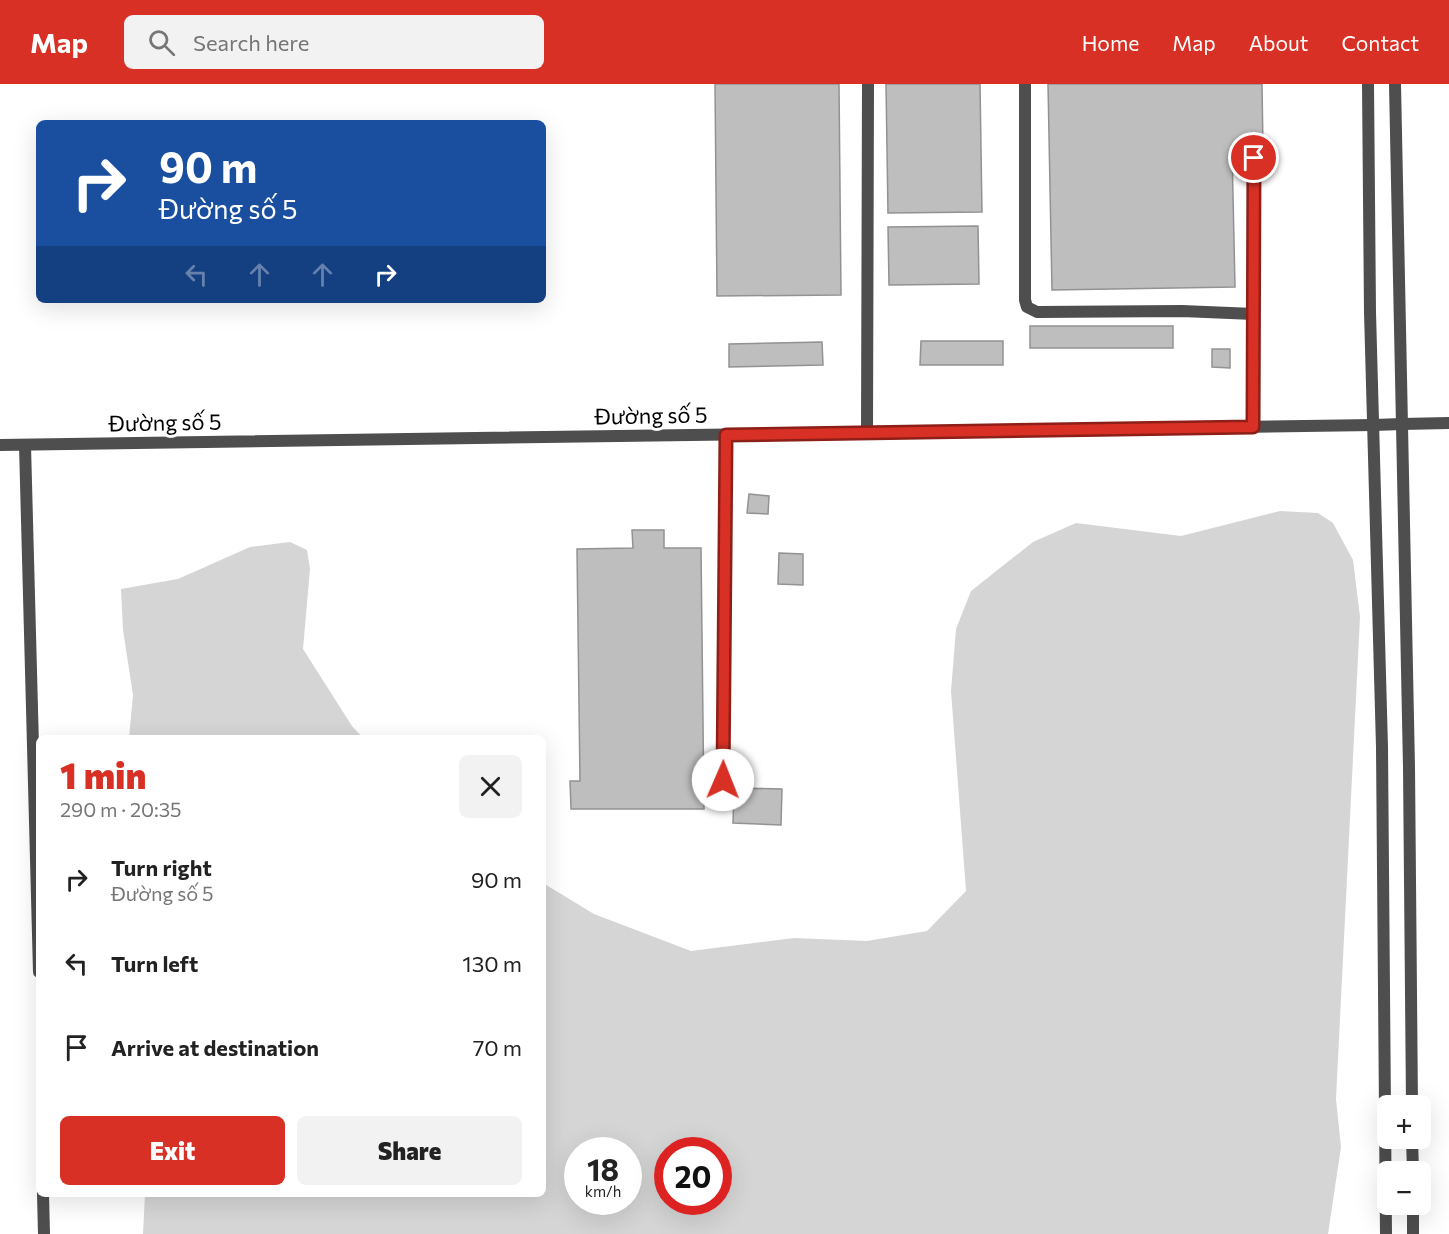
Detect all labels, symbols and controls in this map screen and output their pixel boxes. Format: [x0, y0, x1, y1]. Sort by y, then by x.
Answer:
search box [124, 15, 544, 69]
text: Map [30, 25, 88, 59]
icon: search [145, 26, 178, 59]
text: Search here [193, 29, 309, 56]
text: Home [1082, 30, 1139, 55]
text: Map [1172, 30, 1216, 55]
text: About [1249, 30, 1308, 55]
text: Contact [1341, 30, 1419, 55]
pin [1228, 132, 1279, 183]
text: 90 m [159, 140, 258, 192]
icon: arrive [1237, 141, 1270, 174]
icon: right [60, 144, 138, 222]
text: Đường số 5 [159, 192, 297, 225]
icon: left [180, 258, 213, 291]
icon: ahead [243, 258, 276, 291]
icon: ahead [306, 258, 339, 291]
icon: right [369, 258, 402, 291]
street label: Đường số 5 [593, 401, 708, 429]
street label: Đường số 5 [107, 408, 222, 436]
position arrow [691, 748, 755, 812]
text: 1 min [60, 752, 146, 796]
button: close [459, 755, 522, 818]
text: 290 m · 20:35 [60, 797, 182, 821]
text: Turn right [111, 854, 212, 881]
icon: right [60, 863, 93, 896]
text: 90 m [471, 866, 522, 893]
text: Đường số 5 [111, 881, 214, 905]
icon: left [60, 947, 93, 980]
text: Turn left [111, 950, 198, 977]
text: 130 m [462, 950, 522, 977]
icon: arrive [60, 1031, 93, 1064]
text: Arrive at destination [111, 1034, 319, 1061]
text: 70 m [473, 1034, 522, 1061]
map controls [1377, 1095, 1431, 1215]
button: + [1377, 1095, 1431, 1149]
button: Exit [60, 1116, 285, 1185]
button: Share [297, 1116, 522, 1185]
speed limit sign: 20 [654, 1137, 732, 1215]
text: 18 [587, 1150, 619, 1187]
button: − [1377, 1161, 1431, 1215]
text: km/h [585, 1182, 621, 1200]

